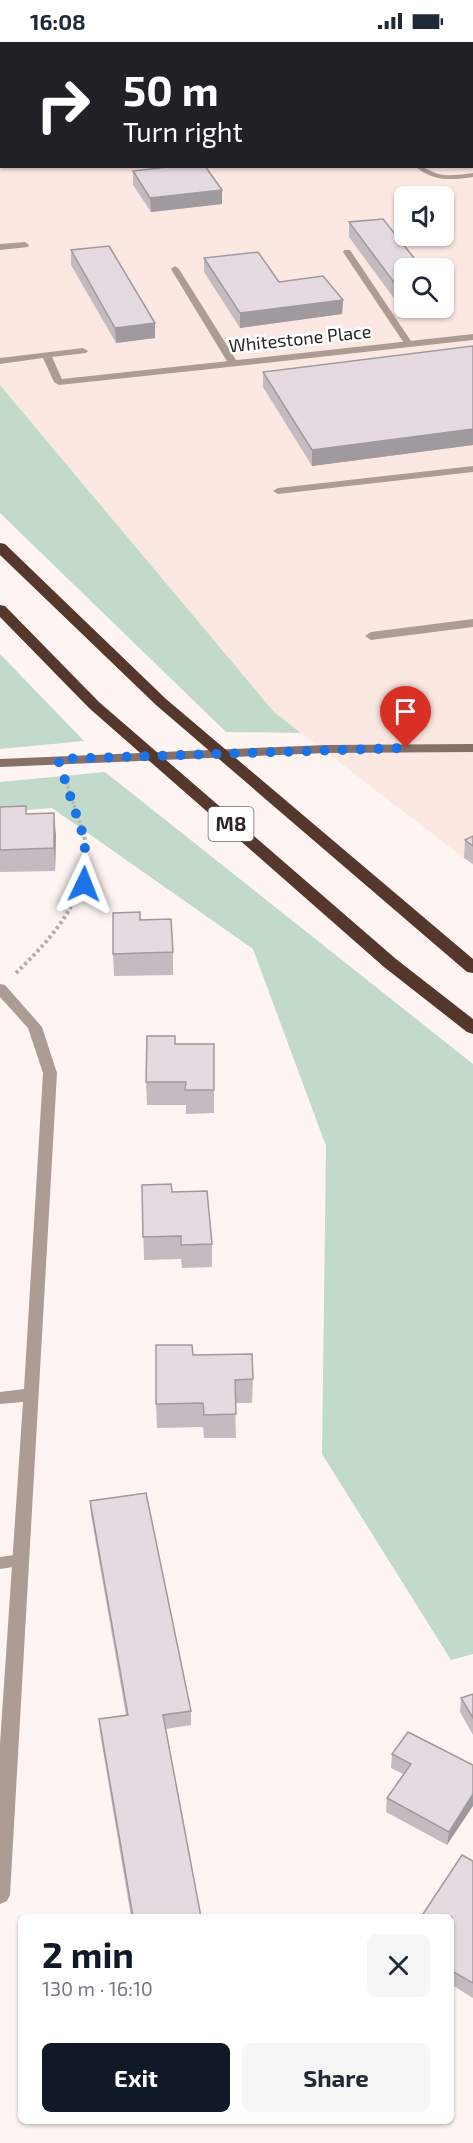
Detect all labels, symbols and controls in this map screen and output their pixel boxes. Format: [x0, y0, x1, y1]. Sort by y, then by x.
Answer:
text: 16:08 [30, 8, 86, 34]
text: 50 m [123, 64, 219, 114]
icon: right [24, 66, 102, 144]
text: Turn right [123, 115, 243, 147]
map controls [394, 186, 454, 318]
button: sound [394, 186, 454, 246]
button: search [394, 258, 454, 318]
street label: Whitestone Place [228, 320, 372, 356]
pin [380, 686, 431, 748]
icon: arrive [389, 695, 422, 728]
road number: M8 [208, 807, 254, 841]
position arrow [52, 852, 116, 916]
text: 2 min [42, 1932, 134, 1975]
button: close [367, 1934, 430, 1997]
text: 130 m · 16:10 [42, 1976, 153, 2000]
button: Exit [42, 2043, 230, 2112]
button: Share [242, 2043, 430, 2112]

